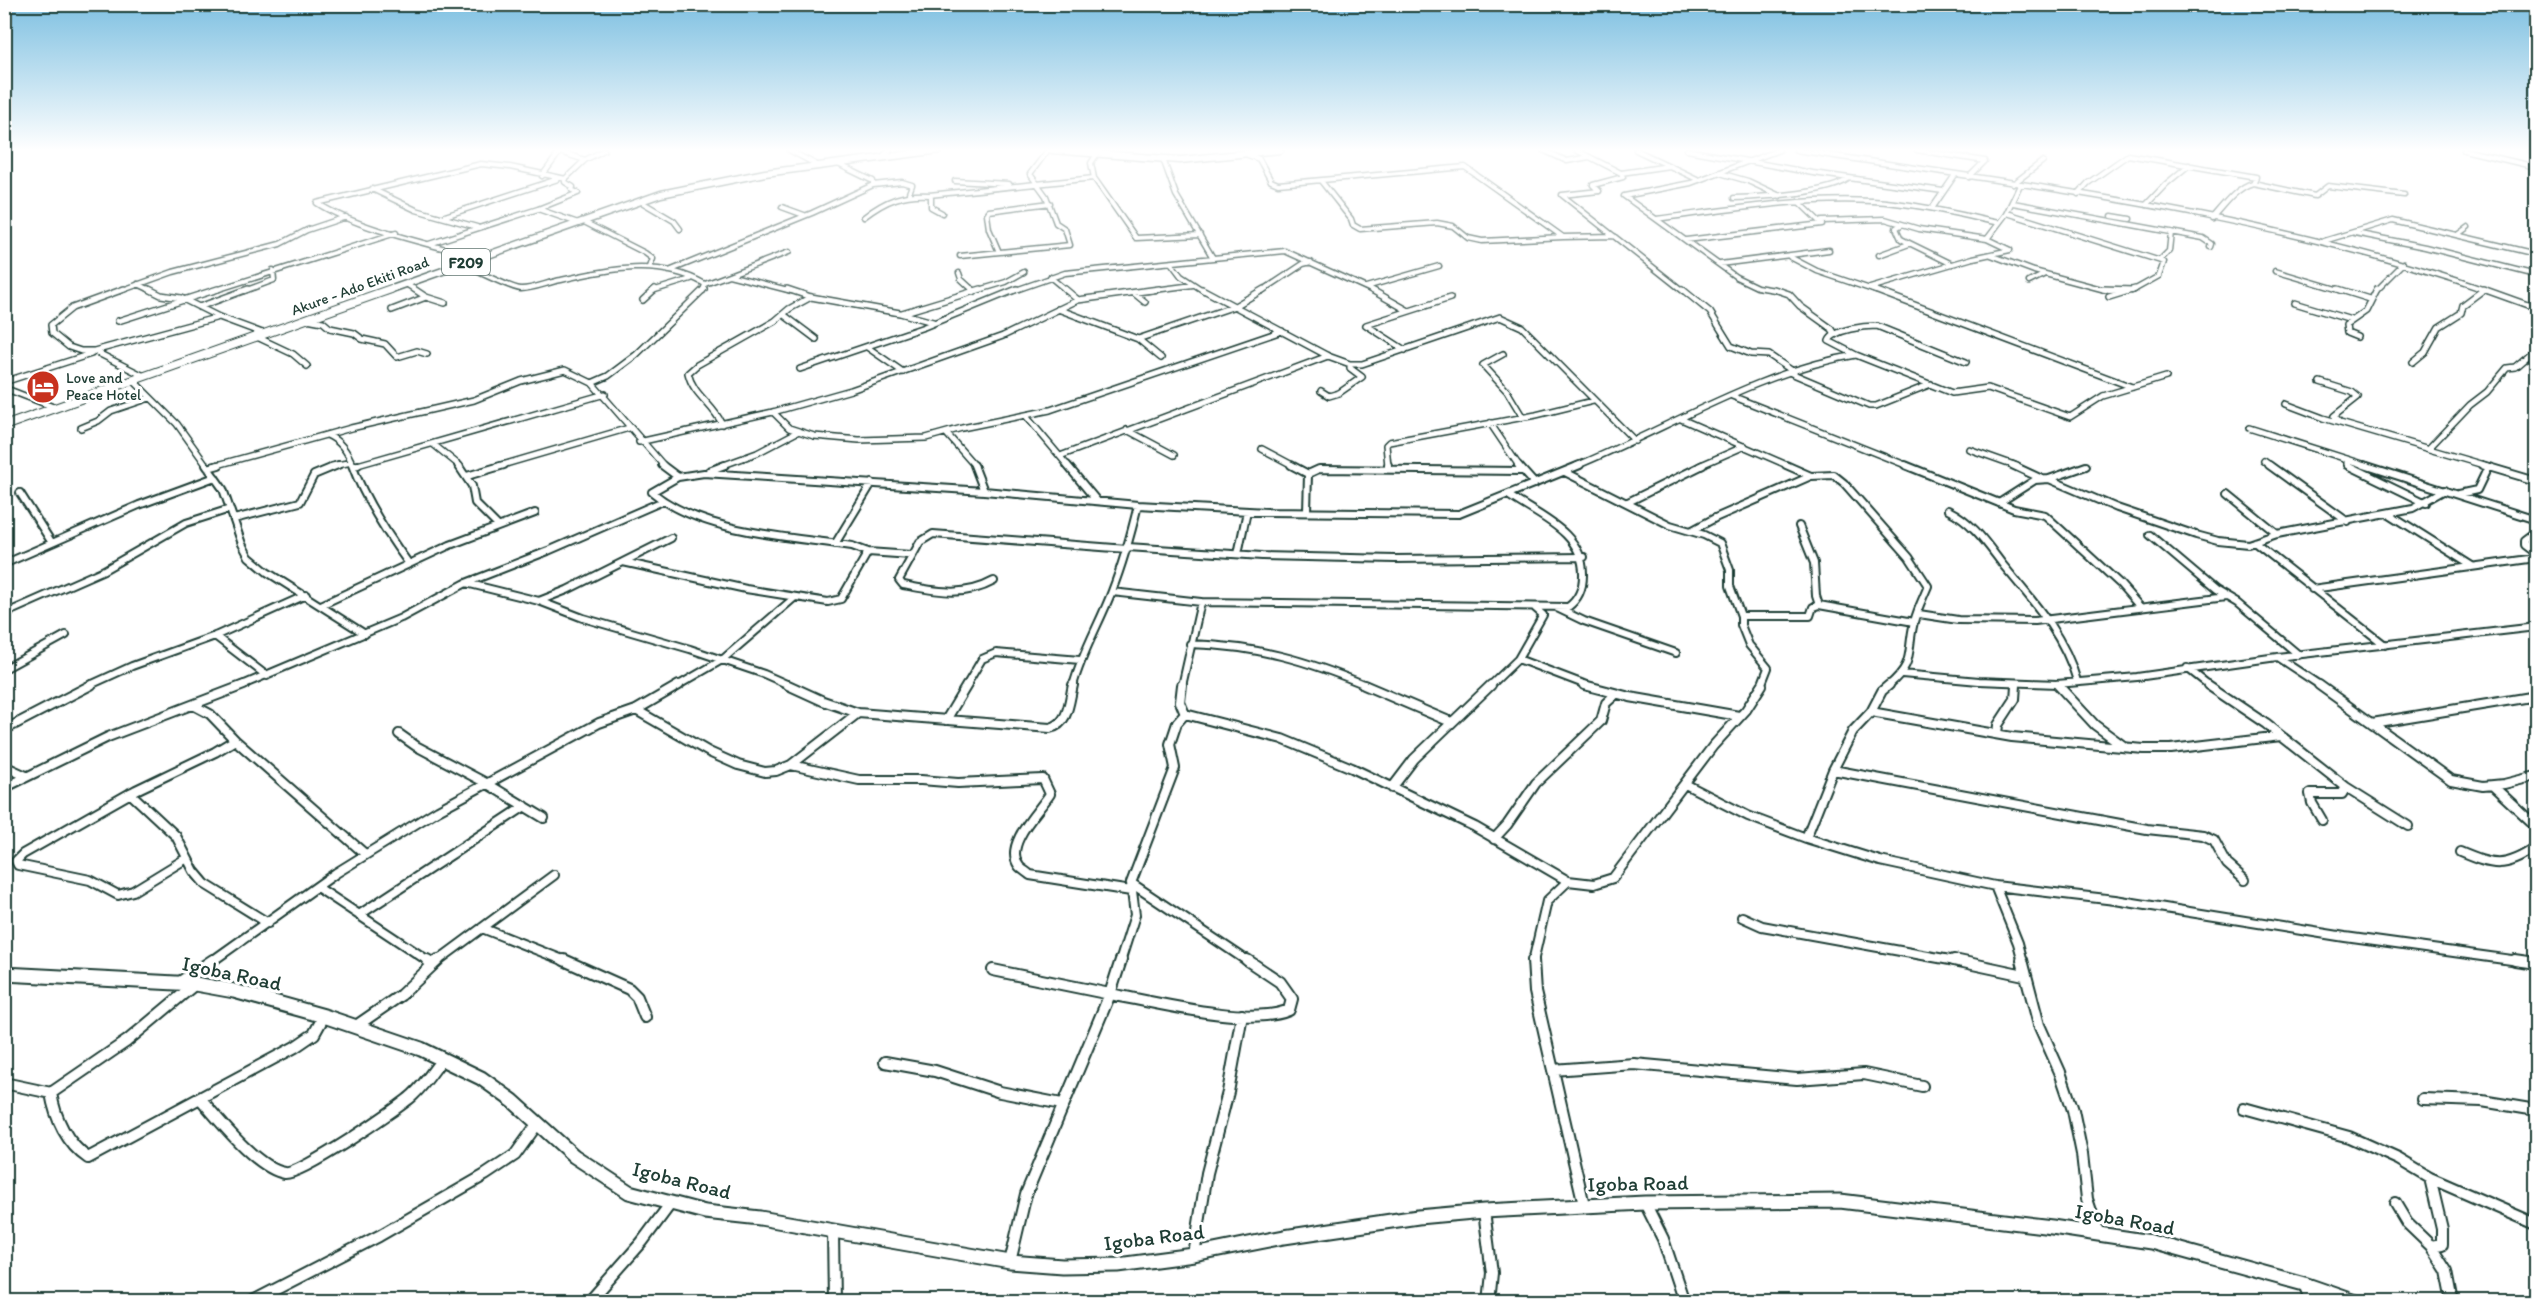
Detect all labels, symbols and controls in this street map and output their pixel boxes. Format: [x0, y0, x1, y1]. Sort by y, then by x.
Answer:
road number: F209 [442, 249, 490, 275]
street label: Akure - Ado Ekiti Road [289, 253, 431, 319]
hotel icon: Love and Peace Hotel [25, 369, 61, 405]
place label: Love and Peace Hotel [66, 369, 142, 404]
street label: Igoba Road [180, 950, 285, 996]
street label: Igoba Road [630, 1156, 735, 1204]
street label: Igoba Road [1587, 1170, 1689, 1196]
street label: Igoba Road [2073, 1198, 2177, 1240]
street label: Igoba Road [1102, 1218, 1206, 1256]

